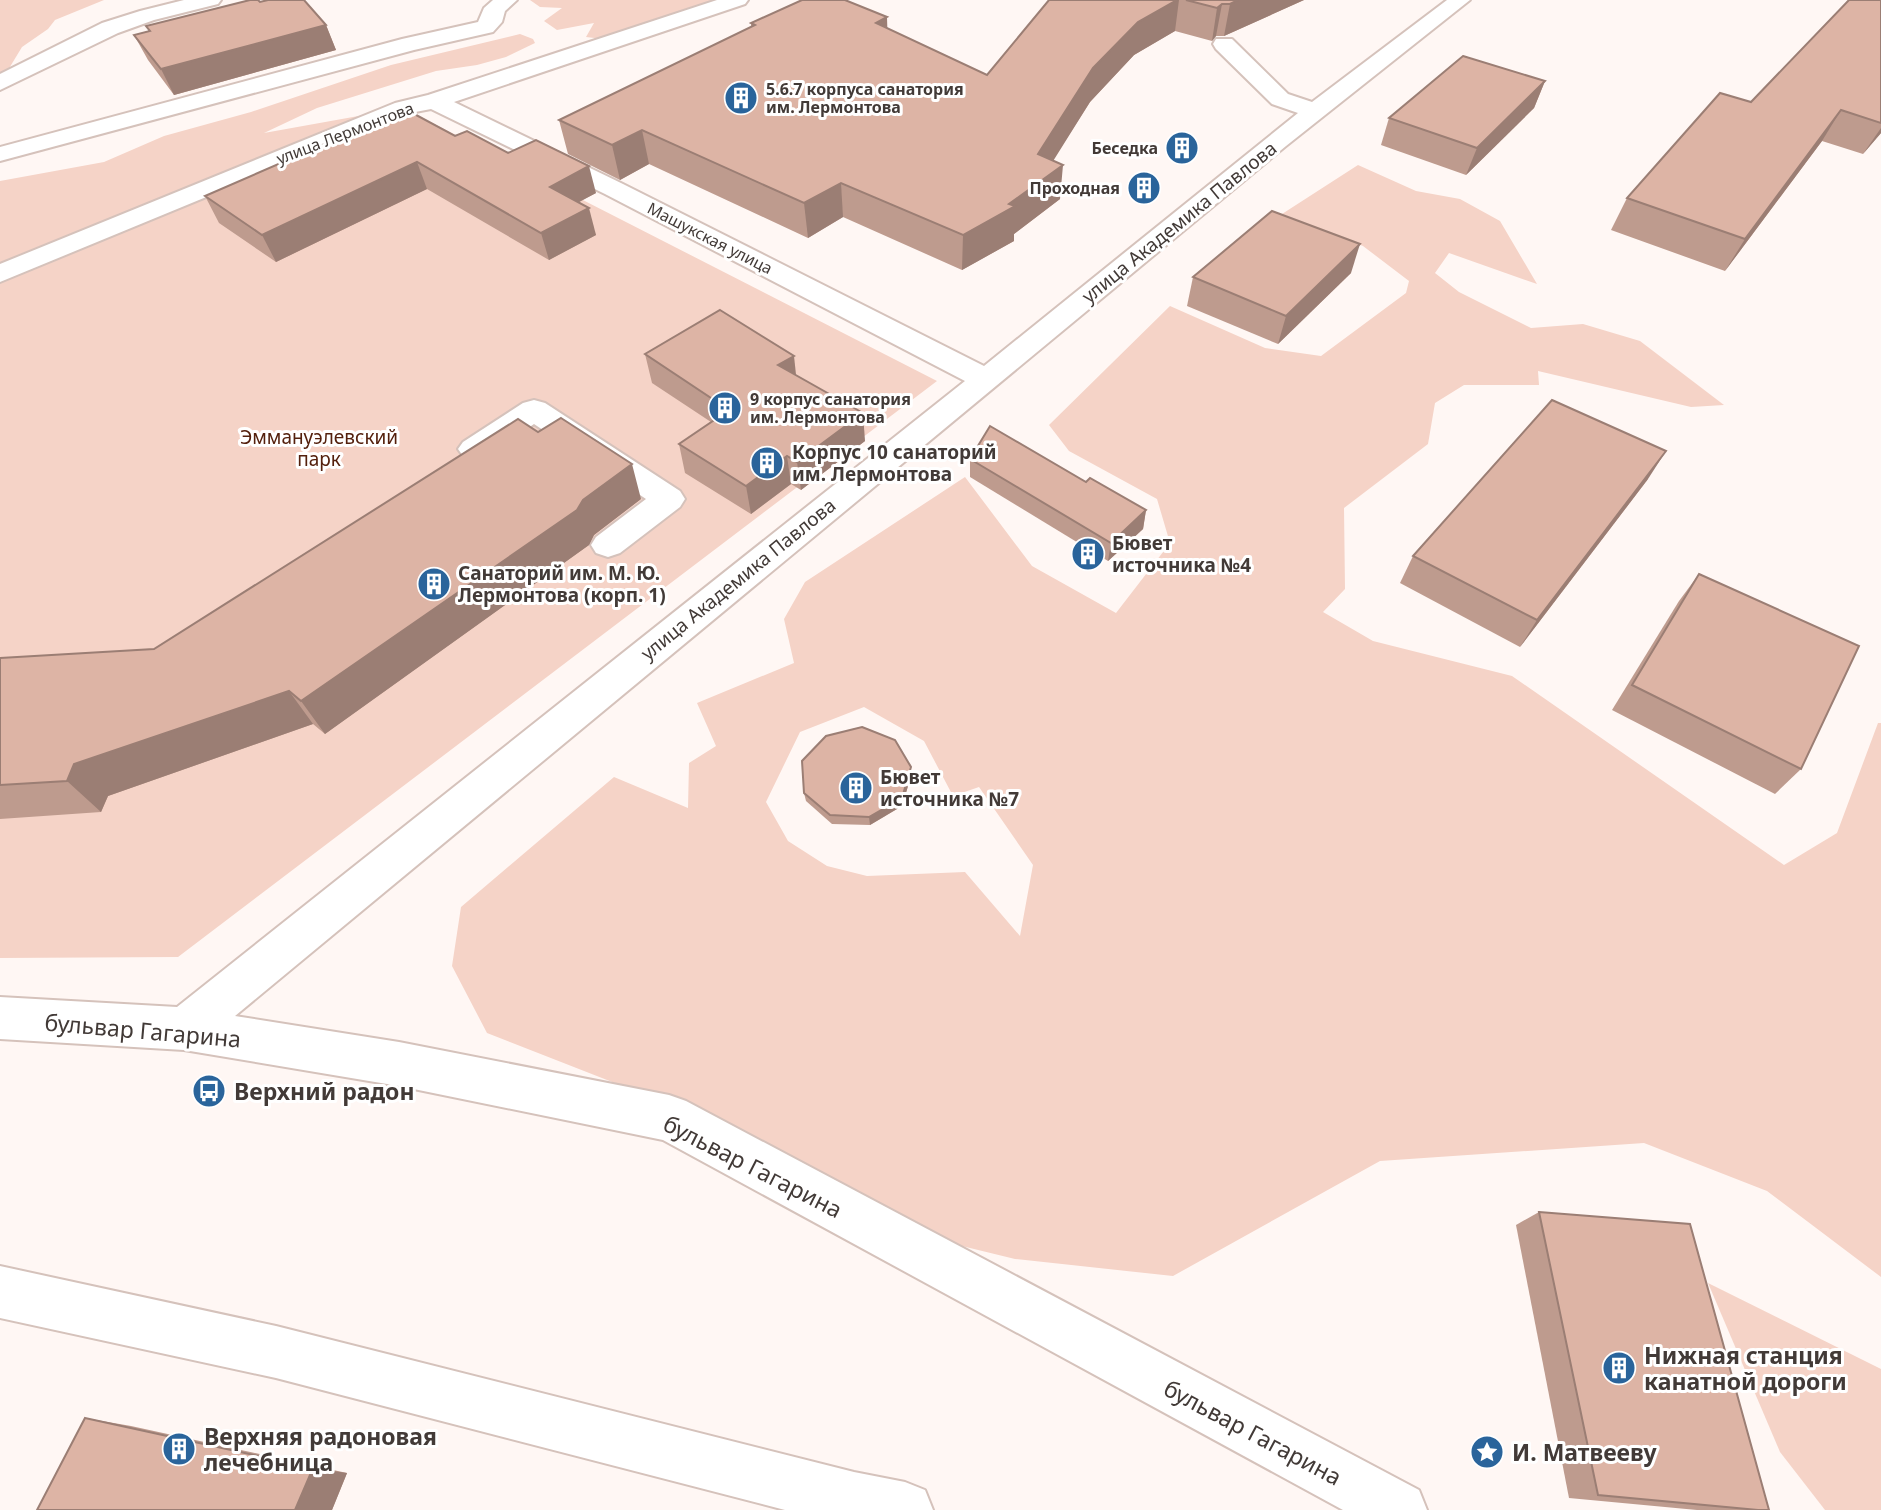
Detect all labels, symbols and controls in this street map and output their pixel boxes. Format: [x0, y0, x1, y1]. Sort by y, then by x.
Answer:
place label: 5.6.7 корпуса санатория им. Лермонтова [766, 78, 964, 118]
building icon: 5.6.7 корпуса санатория им. Лермонтова [722, 79, 760, 117]
street label: улица Лермонтова [273, 97, 417, 169]
building icon: Беседка [1163, 129, 1201, 167]
street label: улица Академика Павлова [1076, 135, 1282, 309]
place label: Беседка [1092, 137, 1158, 159]
building icon: Проходная [1125, 169, 1163, 207]
place label: Проходная [1029, 177, 1120, 199]
street label: Машукская улица [644, 197, 776, 279]
place label: 9 корпус санатория им. Лермонтова [750, 388, 911, 428]
building icon: 9 корпус санатория им. Лермонтова [706, 389, 744, 427]
park label: Эммануэлевский парк [240, 424, 398, 472]
place label: Корпус 10 санаторий им. Лермонтова [792, 439, 997, 487]
building icon: Корпус 10 санаторий им. Лермонтова [748, 444, 786, 482]
street label: улица Академика Павлова [635, 492, 841, 666]
place label: Бювет источника №4 [1112, 530, 1251, 578]
building icon: Бювет источника №4 [1069, 535, 1107, 573]
place label: Санаторий им. М. Ю. Лермонтова (корп. 1) [458, 560, 666, 608]
building icon: Санаторий им. М. Ю. Лермонтова (корп. 1) [415, 565, 453, 603]
place label: Бювет источника №7 [880, 764, 1019, 812]
building icon: Бювет источника №7 [837, 769, 875, 807]
street label: бульвар Гагарина [43, 1005, 243, 1055]
bus stop icon: Верхний радон [190, 1072, 228, 1110]
place label: Верхний радон [234, 1075, 414, 1107]
street label: бульвар Гагарина [658, 1107, 848, 1225]
place label: Нижная станция канатной дороги [1644, 1339, 1847, 1397]
building icon: Нижная станция канатной дороги [1600, 1349, 1638, 1387]
street label: бульвар Гагарина [1159, 1372, 1347, 1492]
place label: Верхняя радоновая лечебница [204, 1420, 437, 1478]
building icon: Верхняя радоновая лечебница [160, 1430, 198, 1468]
place icon: И. Матвееву [1468, 1433, 1506, 1471]
place label: И. Матвееву [1512, 1436, 1657, 1468]

